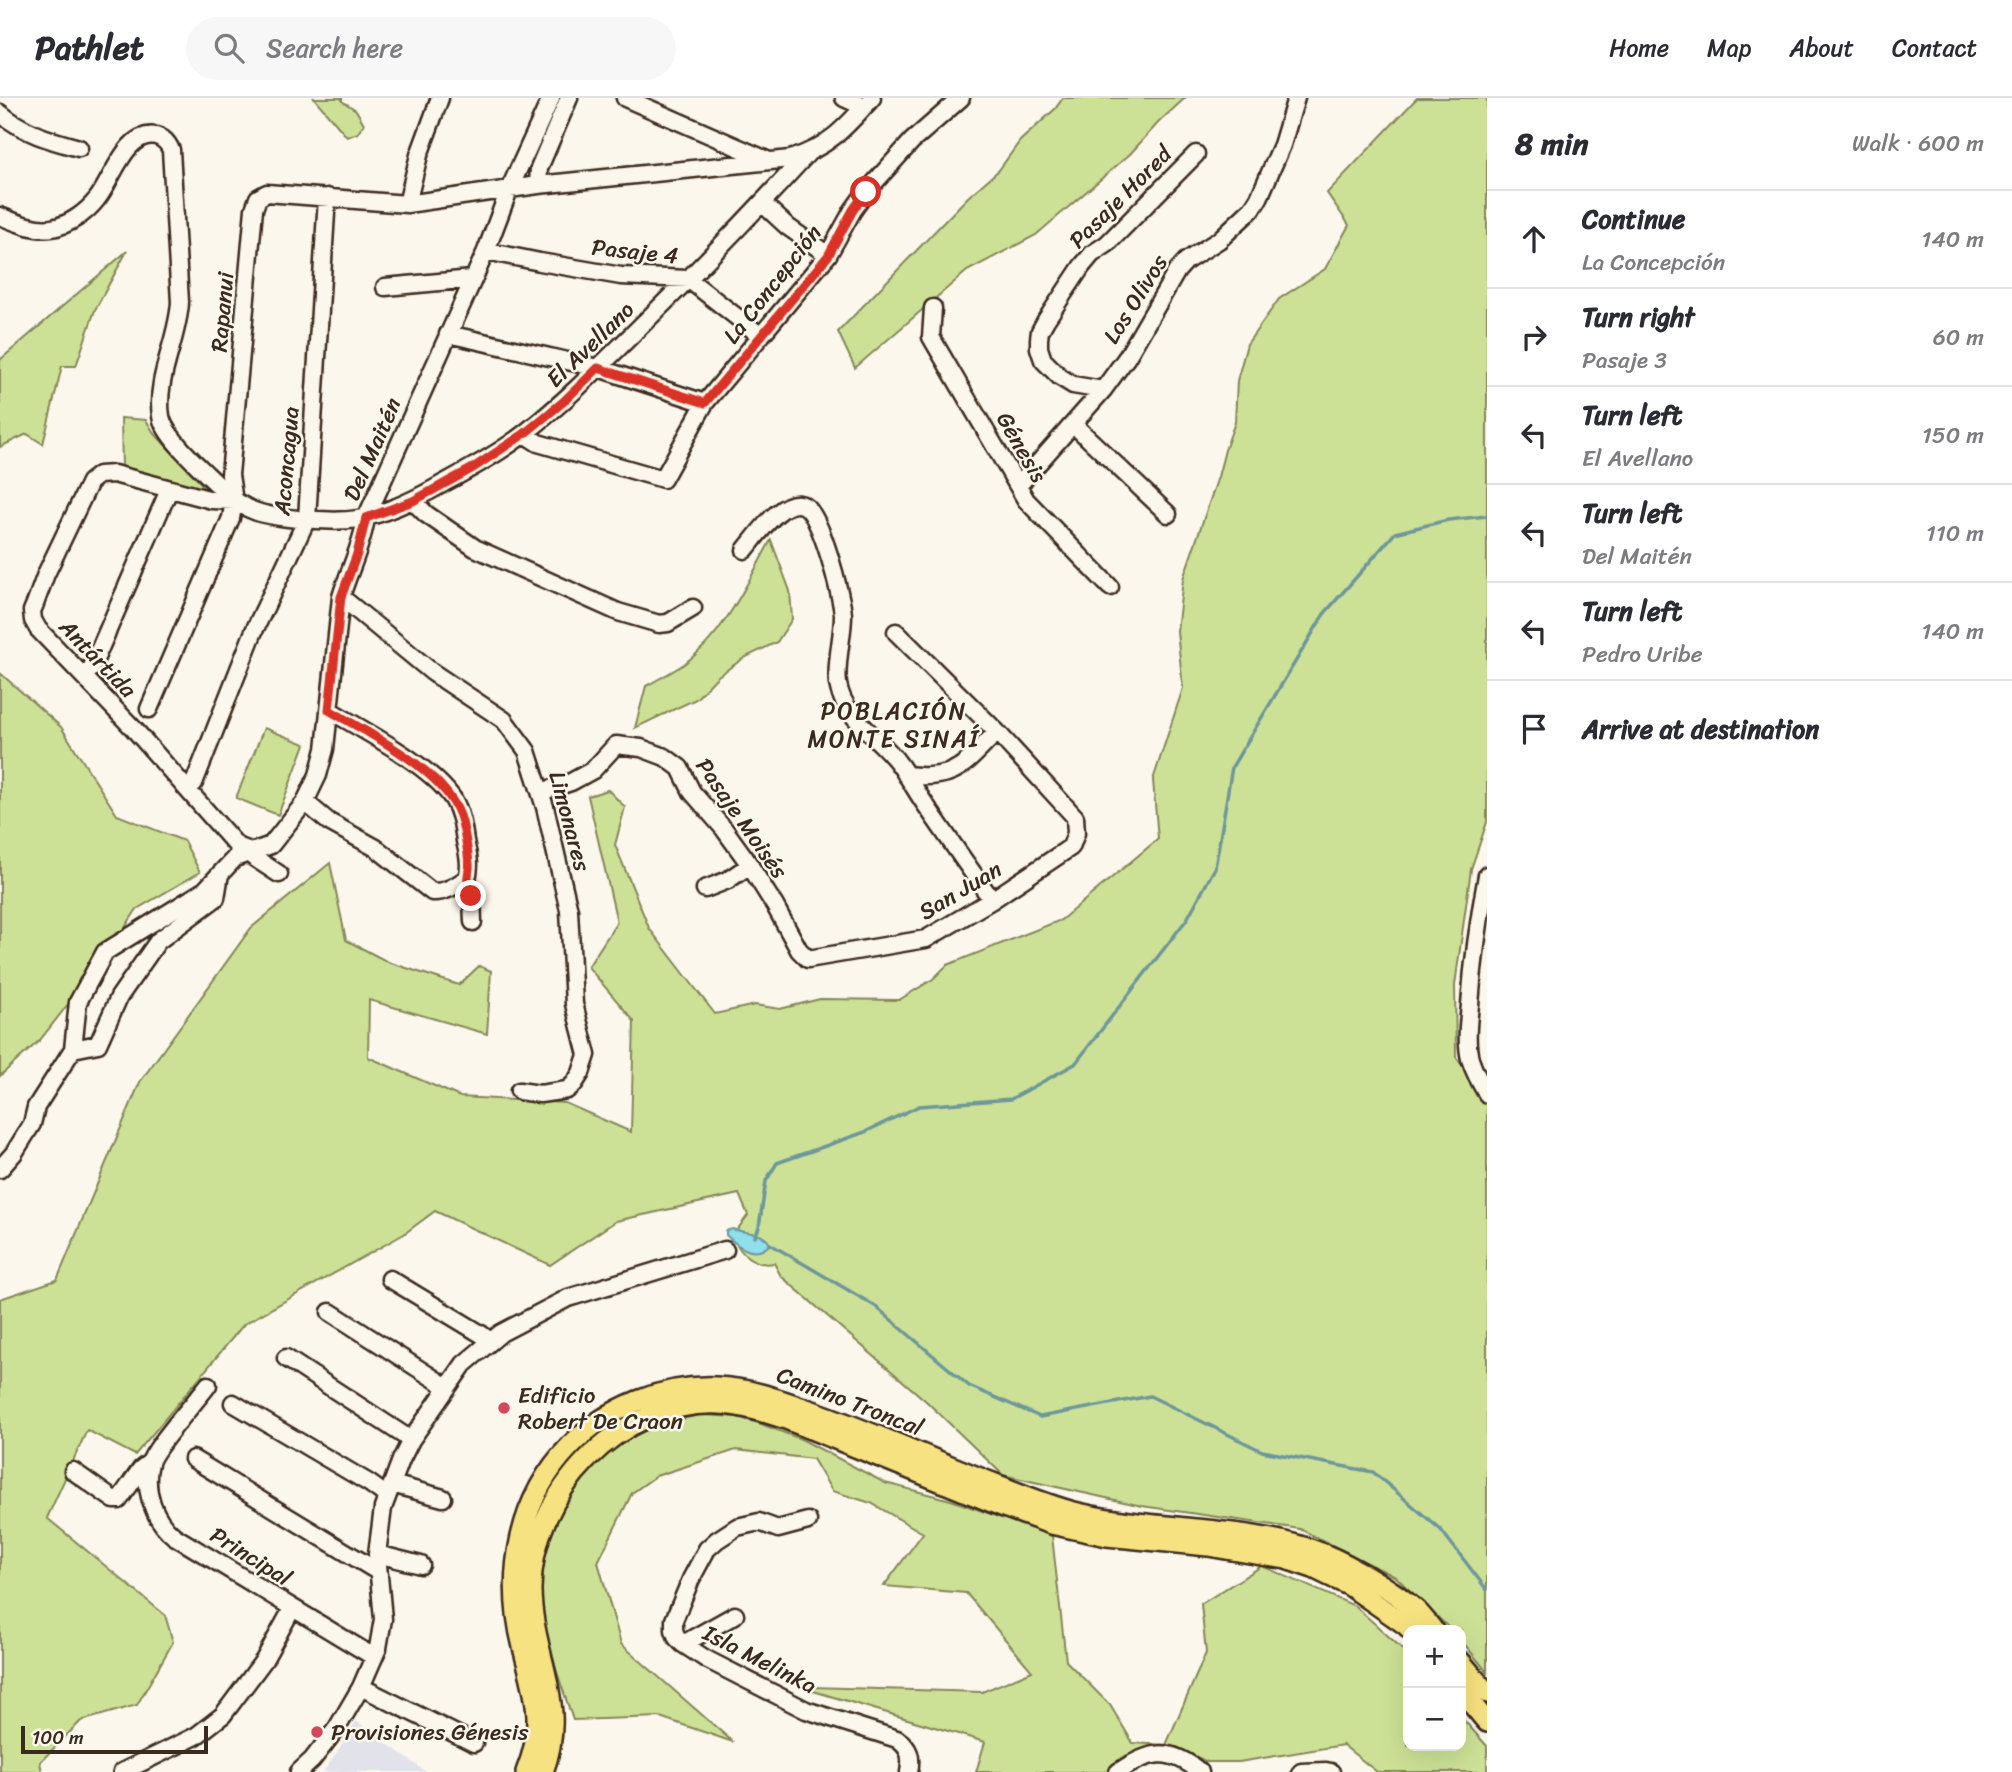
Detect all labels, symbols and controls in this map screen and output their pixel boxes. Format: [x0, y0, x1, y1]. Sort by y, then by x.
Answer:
search box [186, 17, 676, 80]
text: Pathlet [35, 19, 144, 77]
text: Search here [266, 25, 403, 71]
text: Home [1609, 27, 1669, 69]
text: Map [1707, 27, 1751, 69]
text: About [1789, 27, 1854, 69]
text: Contact [1892, 27, 1977, 69]
icon: search [210, 29, 248, 67]
text: 8 min [1515, 117, 1588, 171]
text: Walk · 600 m [1852, 123, 1984, 164]
street label: Pasaje Hored [1059, 134, 1183, 259]
route start [850, 176, 881, 207]
text: Continue [1582, 196, 1685, 242]
street label: La Concepción [712, 215, 833, 353]
text: 140 m [1922, 219, 1984, 260]
icon: ahead [1515, 220, 1553, 258]
street label: Pasaje 4 [590, 227, 680, 276]
text: La Concepción [1582, 242, 1725, 283]
street label: Los Olivos [1092, 246, 1179, 352]
street label: Rapanui [199, 270, 246, 354]
street label: El Avellano [536, 291, 645, 398]
text: Turn right [1582, 294, 1695, 340]
text: 60 m [1933, 317, 1984, 358]
icon: right [1515, 318, 1553, 356]
text: Pasaje 3 [1582, 340, 1667, 381]
street label: Del Maitén [331, 390, 414, 508]
text: Turn left [1582, 392, 1682, 438]
street label: Génesis [985, 404, 1059, 491]
street label: Aconcagua [261, 405, 312, 518]
text: 150 m [1922, 415, 1984, 456]
icon: left [1515, 416, 1553, 454]
text: El Avellano [1582, 438, 1693, 479]
text: Turn left [1582, 490, 1682, 536]
text: 110 m [1926, 513, 1984, 554]
icon: left [1515, 514, 1553, 552]
text: Del Maitén [1582, 536, 1692, 577]
text: Turn left [1582, 588, 1682, 634]
street label: Antártida [48, 608, 147, 708]
text: 140 m [1922, 611, 1984, 652]
icon: left [1515, 612, 1553, 650]
text: Pedro Uribe [1582, 634, 1702, 675]
district label: POBLACIÓN MONTE SINAÍ [807, 690, 981, 760]
text: Arrive at destination [1582, 706, 1819, 752]
icon: arrive [1515, 710, 1553, 748]
street label: Pasaje Moisés [684, 749, 799, 888]
street label: Limonares [537, 767, 603, 876]
street label: San Juan [911, 849, 1010, 932]
route end [455, 880, 486, 911]
street label: Camino Troncal [771, 1355, 930, 1448]
place label: Edificio Robert De Craon [518, 1375, 683, 1442]
marker: Edificio Robert De Craon [496, 1400, 512, 1416]
street label: Principal [202, 1515, 300, 1598]
street label: Isla Melinka [695, 1613, 824, 1706]
map controls [1403, 1625, 1466, 1751]
button: + [1403, 1625, 1466, 1688]
button: − [1403, 1688, 1466, 1751]
place label: Provisiones Génesis [331, 1712, 529, 1753]
text: 100 m [32, 1721, 84, 1754]
scale bar [21, 1723, 208, 1755]
marker: Provisiones Génesis [309, 1724, 325, 1740]

